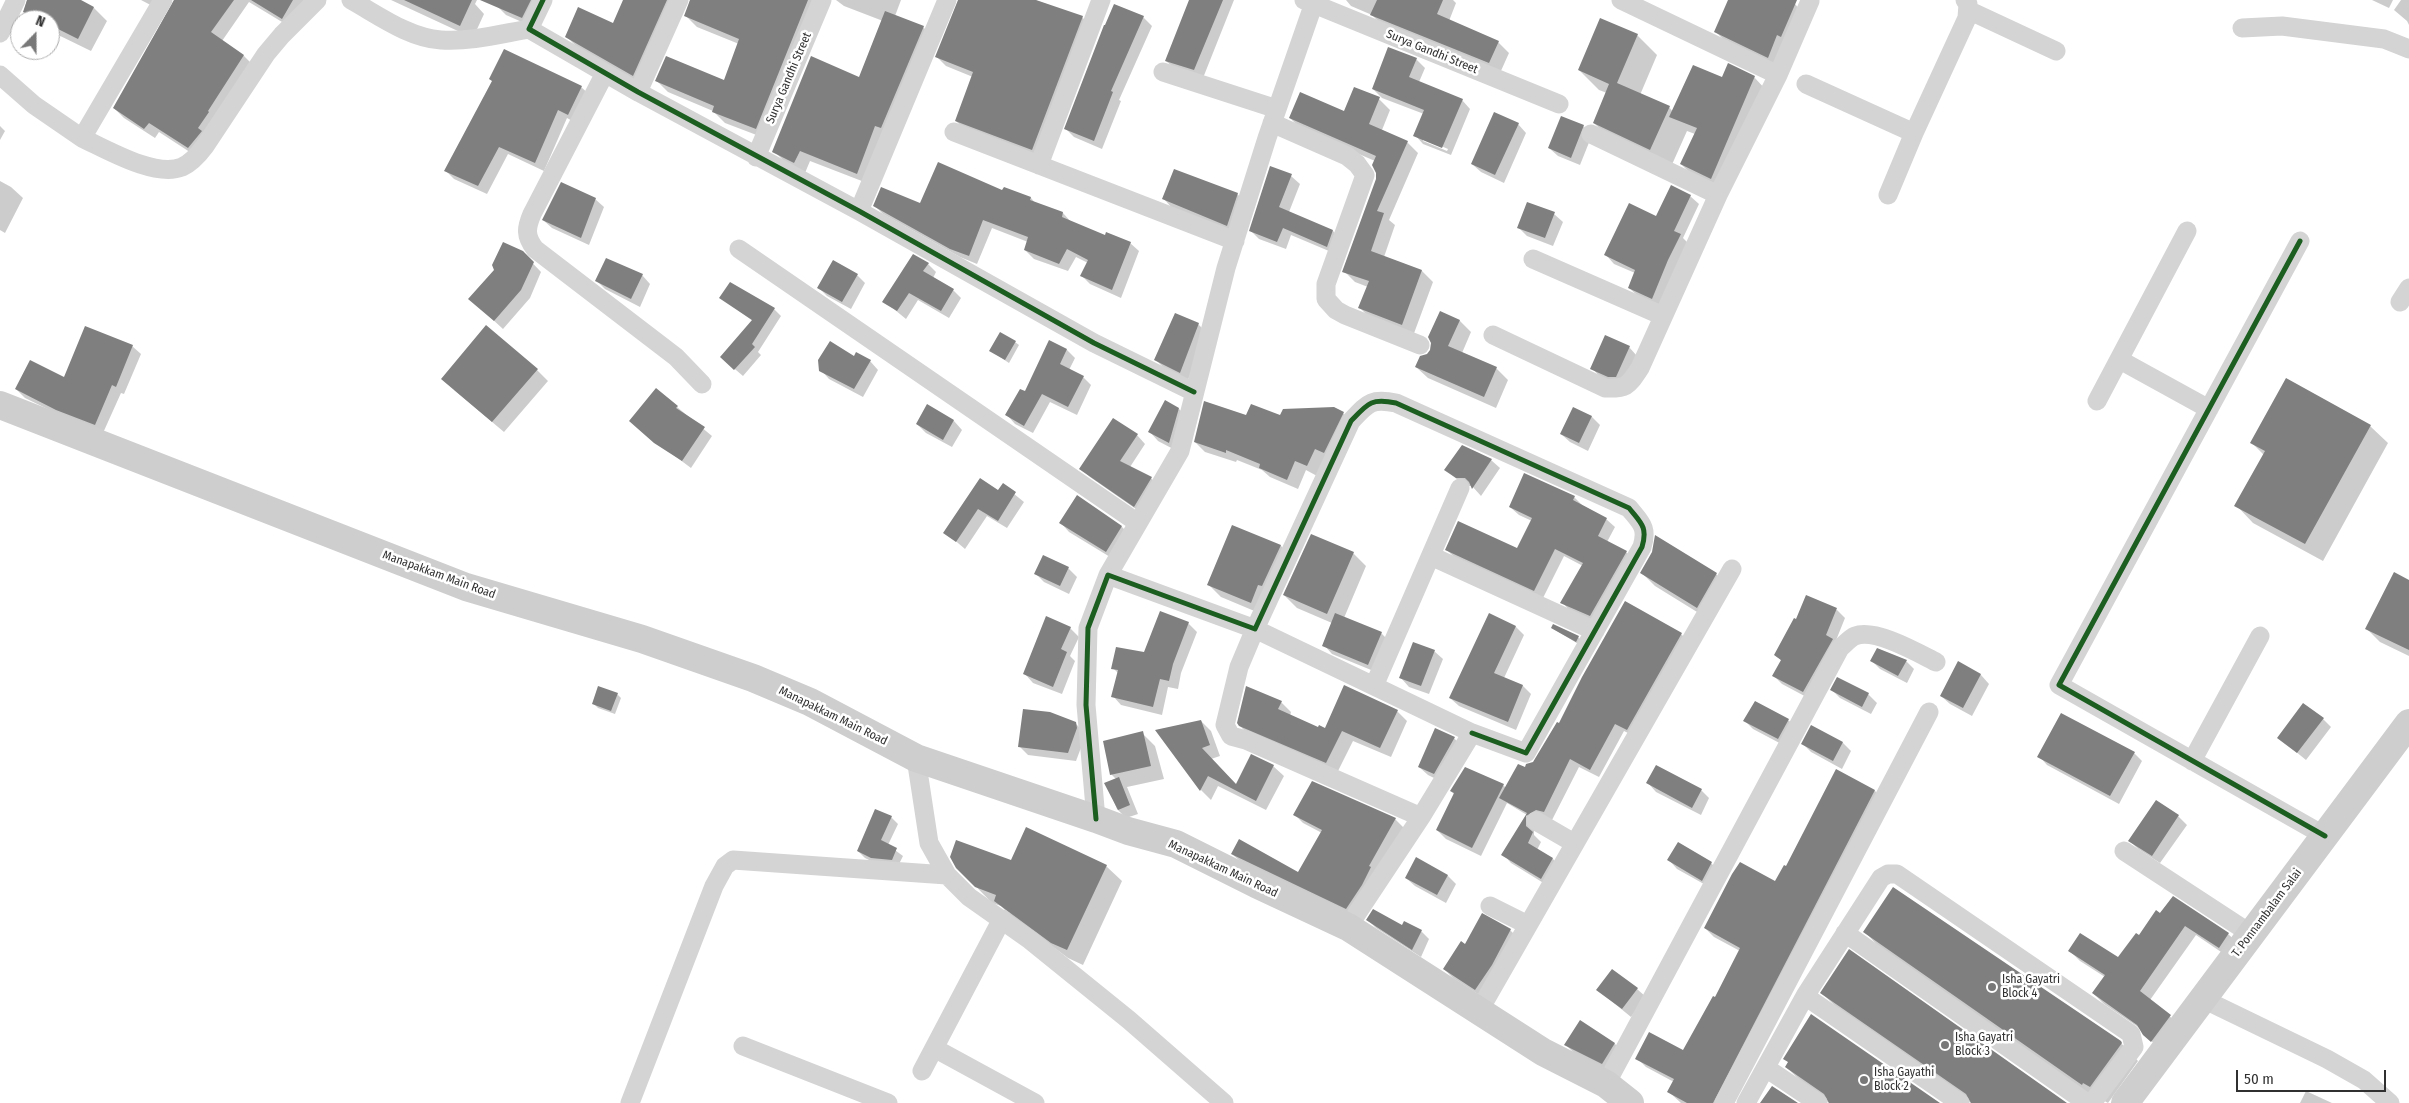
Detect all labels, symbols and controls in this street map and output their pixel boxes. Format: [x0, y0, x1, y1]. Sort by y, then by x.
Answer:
north arrow [10, 10, 60, 60]
text: N [33, 12, 47, 31]
street label: Surya Gandhi Street [1384, 27, 1480, 77]
street label: Surya Gandhi Street [763, 30, 815, 126]
street label: Manapakkam Main Road [381, 548, 497, 602]
street label: Manapakkam Main Road [776, 683, 890, 749]
street label: Manapakkam Main Road [1166, 837, 1280, 901]
street label: T. Ponnambalam Salai [2229, 866, 2305, 960]
place label: Isha Gayatri Block 4 [2002, 973, 2060, 1001]
marker: Isha Gayatri Block 4 [1986, 981, 1998, 993]
place label: Isha Gayatri Block 3 [1955, 1031, 2013, 1059]
marker: Isha Gayatri Block 3 [1939, 1039, 1951, 1051]
scale bar [2239, 1060, 2389, 1092]
place label: Isha Gayathi Block 2 [1874, 1066, 1934, 1094]
text: 50 m [2244, 1070, 2274, 1088]
marker: Isha Gayathi Block 2 [1858, 1074, 1870, 1086]

